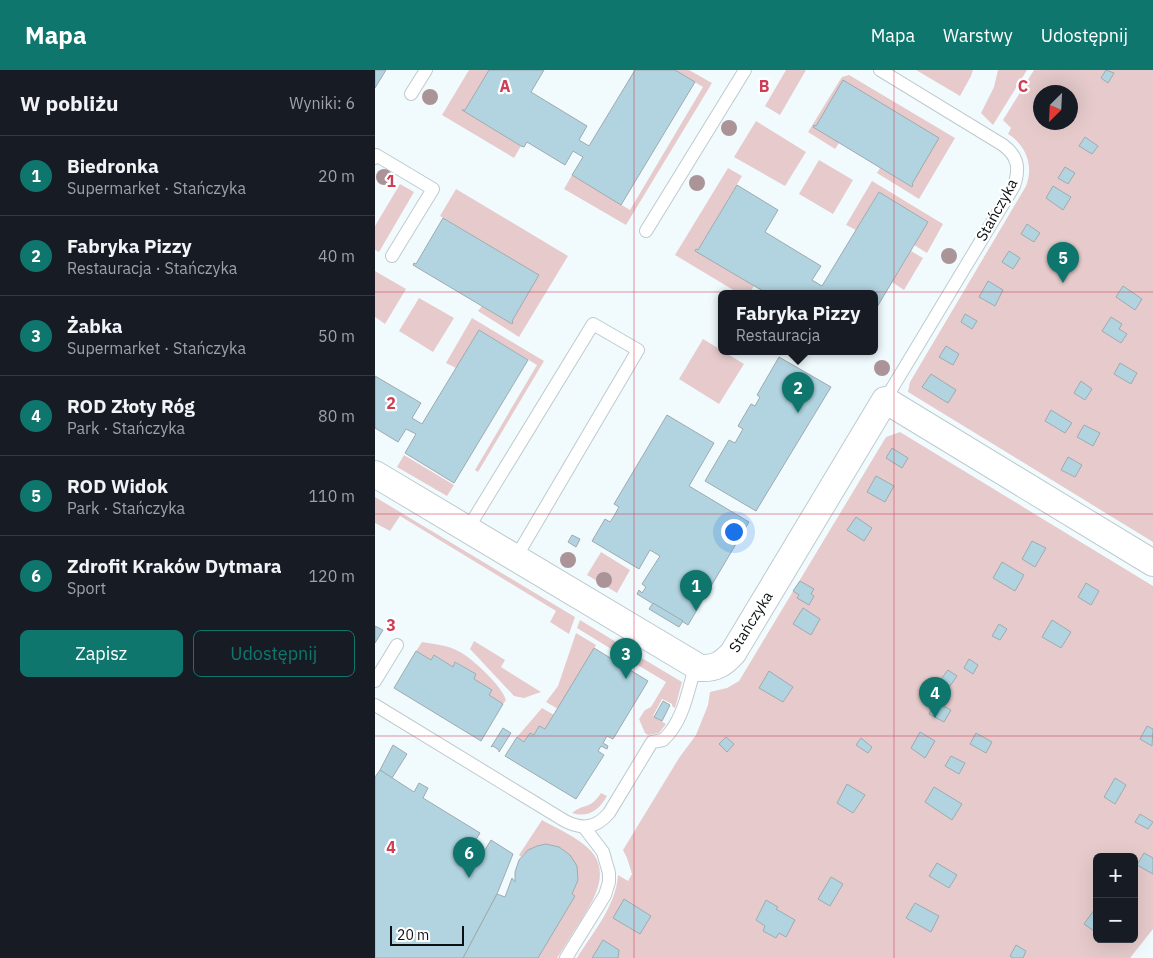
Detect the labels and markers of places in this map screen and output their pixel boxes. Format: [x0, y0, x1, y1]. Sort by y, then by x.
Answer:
pin: 5 [1047, 242, 1079, 283]
pin: 2 [782, 372, 814, 413]
pin: 1 [680, 570, 712, 611]
pin: 3 [610, 638, 642, 679]
pin: 4 [919, 677, 951, 718]
pin: 6 [453, 837, 485, 878]

